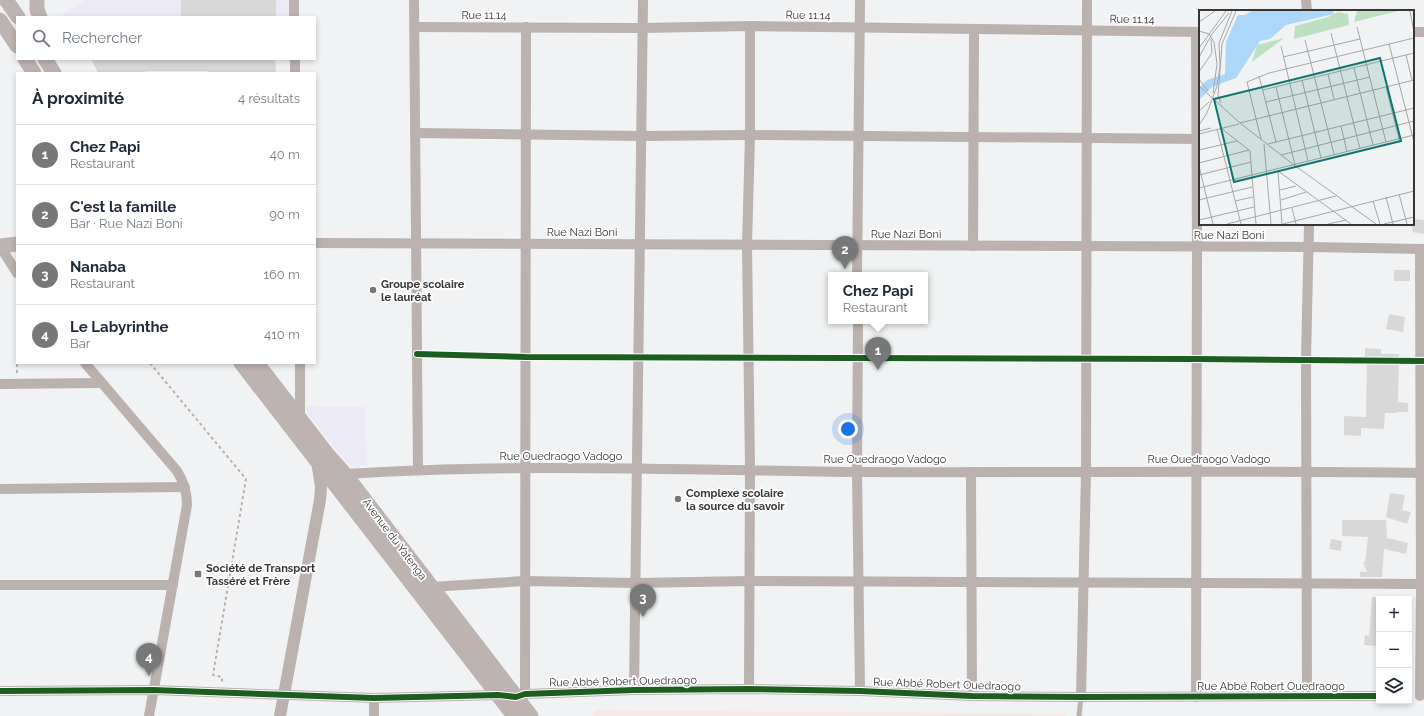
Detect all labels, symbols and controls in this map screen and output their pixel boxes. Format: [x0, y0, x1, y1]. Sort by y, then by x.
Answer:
street label: Rue 11.14 [461, 9, 507, 22]
street label: Rue 11.14 [785, 9, 831, 22]
inset map [1199, 10, 1414, 225]
street label: Rue 11.14 [1109, 13, 1155, 26]
search box [16, 16, 316, 60]
icon: search [30, 27, 52, 49]
text: Rechercher [62, 29, 142, 47]
text: À proximité [32, 88, 124, 108]
text: 4 résultats [238, 91, 300, 106]
text: Chez Papi [70, 138, 140, 156]
text: 1 [42, 147, 48, 162]
text: 40 m [270, 147, 300, 162]
text: Restaurant [70, 156, 135, 171]
text: C'est la famille [70, 198, 176, 216]
text: 2 [41, 207, 49, 222]
text: 90 m [269, 207, 300, 222]
text: Bar · Rue Nazi Boni [70, 216, 183, 231]
street label: Rue Nazi Boni [547, 226, 617, 239]
street label: Rue Nazi Boni [871, 228, 941, 241]
street label: Rue Nazi Boni [1194, 229, 1264, 242]
pin: 2 [832, 236, 858, 269]
text: Nanaba [70, 258, 126, 276]
text: 3 [41, 267, 49, 282]
text: 160 m [263, 267, 300, 282]
popup [828, 272, 928, 324]
text: Restaurant [70, 276, 135, 291]
place label: Groupe scolaire le lauréat [381, 278, 465, 304]
text: Chez Papi [843, 282, 913, 300]
marker: Groupe scolaire le lauréat [368, 285, 378, 295]
text: Restaurant [843, 300, 908, 315]
text: Le Labyrinthe [70, 318, 169, 336]
text: 4 [41, 327, 49, 342]
text: 410 m [264, 327, 300, 342]
text: Bar [70, 336, 90, 351]
pin: 1 [865, 337, 891, 370]
your location [838, 419, 858, 439]
street label: Rue Ouedraogo Vadogo [500, 450, 623, 463]
street label: Rue Ouedraogo Vadogo [824, 453, 947, 466]
street label: Rue Ouedraogo Vadogo [1148, 453, 1271, 466]
place label: Complexe scolaire la source du savoir [686, 487, 785, 513]
marker: Complexe scolaire la source du savoir [673, 494, 683, 504]
street label: Avenue du Yatenga [360, 496, 429, 583]
place label: Société de Transport Tasséré et Frère [206, 562, 316, 588]
marker: Société de Transport Tasséré et Frère [193, 569, 203, 579]
pin: 3 [630, 584, 656, 617]
map controls [1376, 596, 1412, 704]
button: + [1376, 596, 1412, 632]
button: − [1376, 632, 1412, 668]
pin: 4 [136, 643, 162, 676]
button: layers [1376, 668, 1412, 704]
street label: Rue Abbé Robert Ouedraogo [549, 674, 697, 689]
street label: Rue Abbé Robert Ouedraogo [873, 675, 1022, 694]
street label: Rue Abbé Robert Ouedraogo [1197, 680, 1345, 693]

